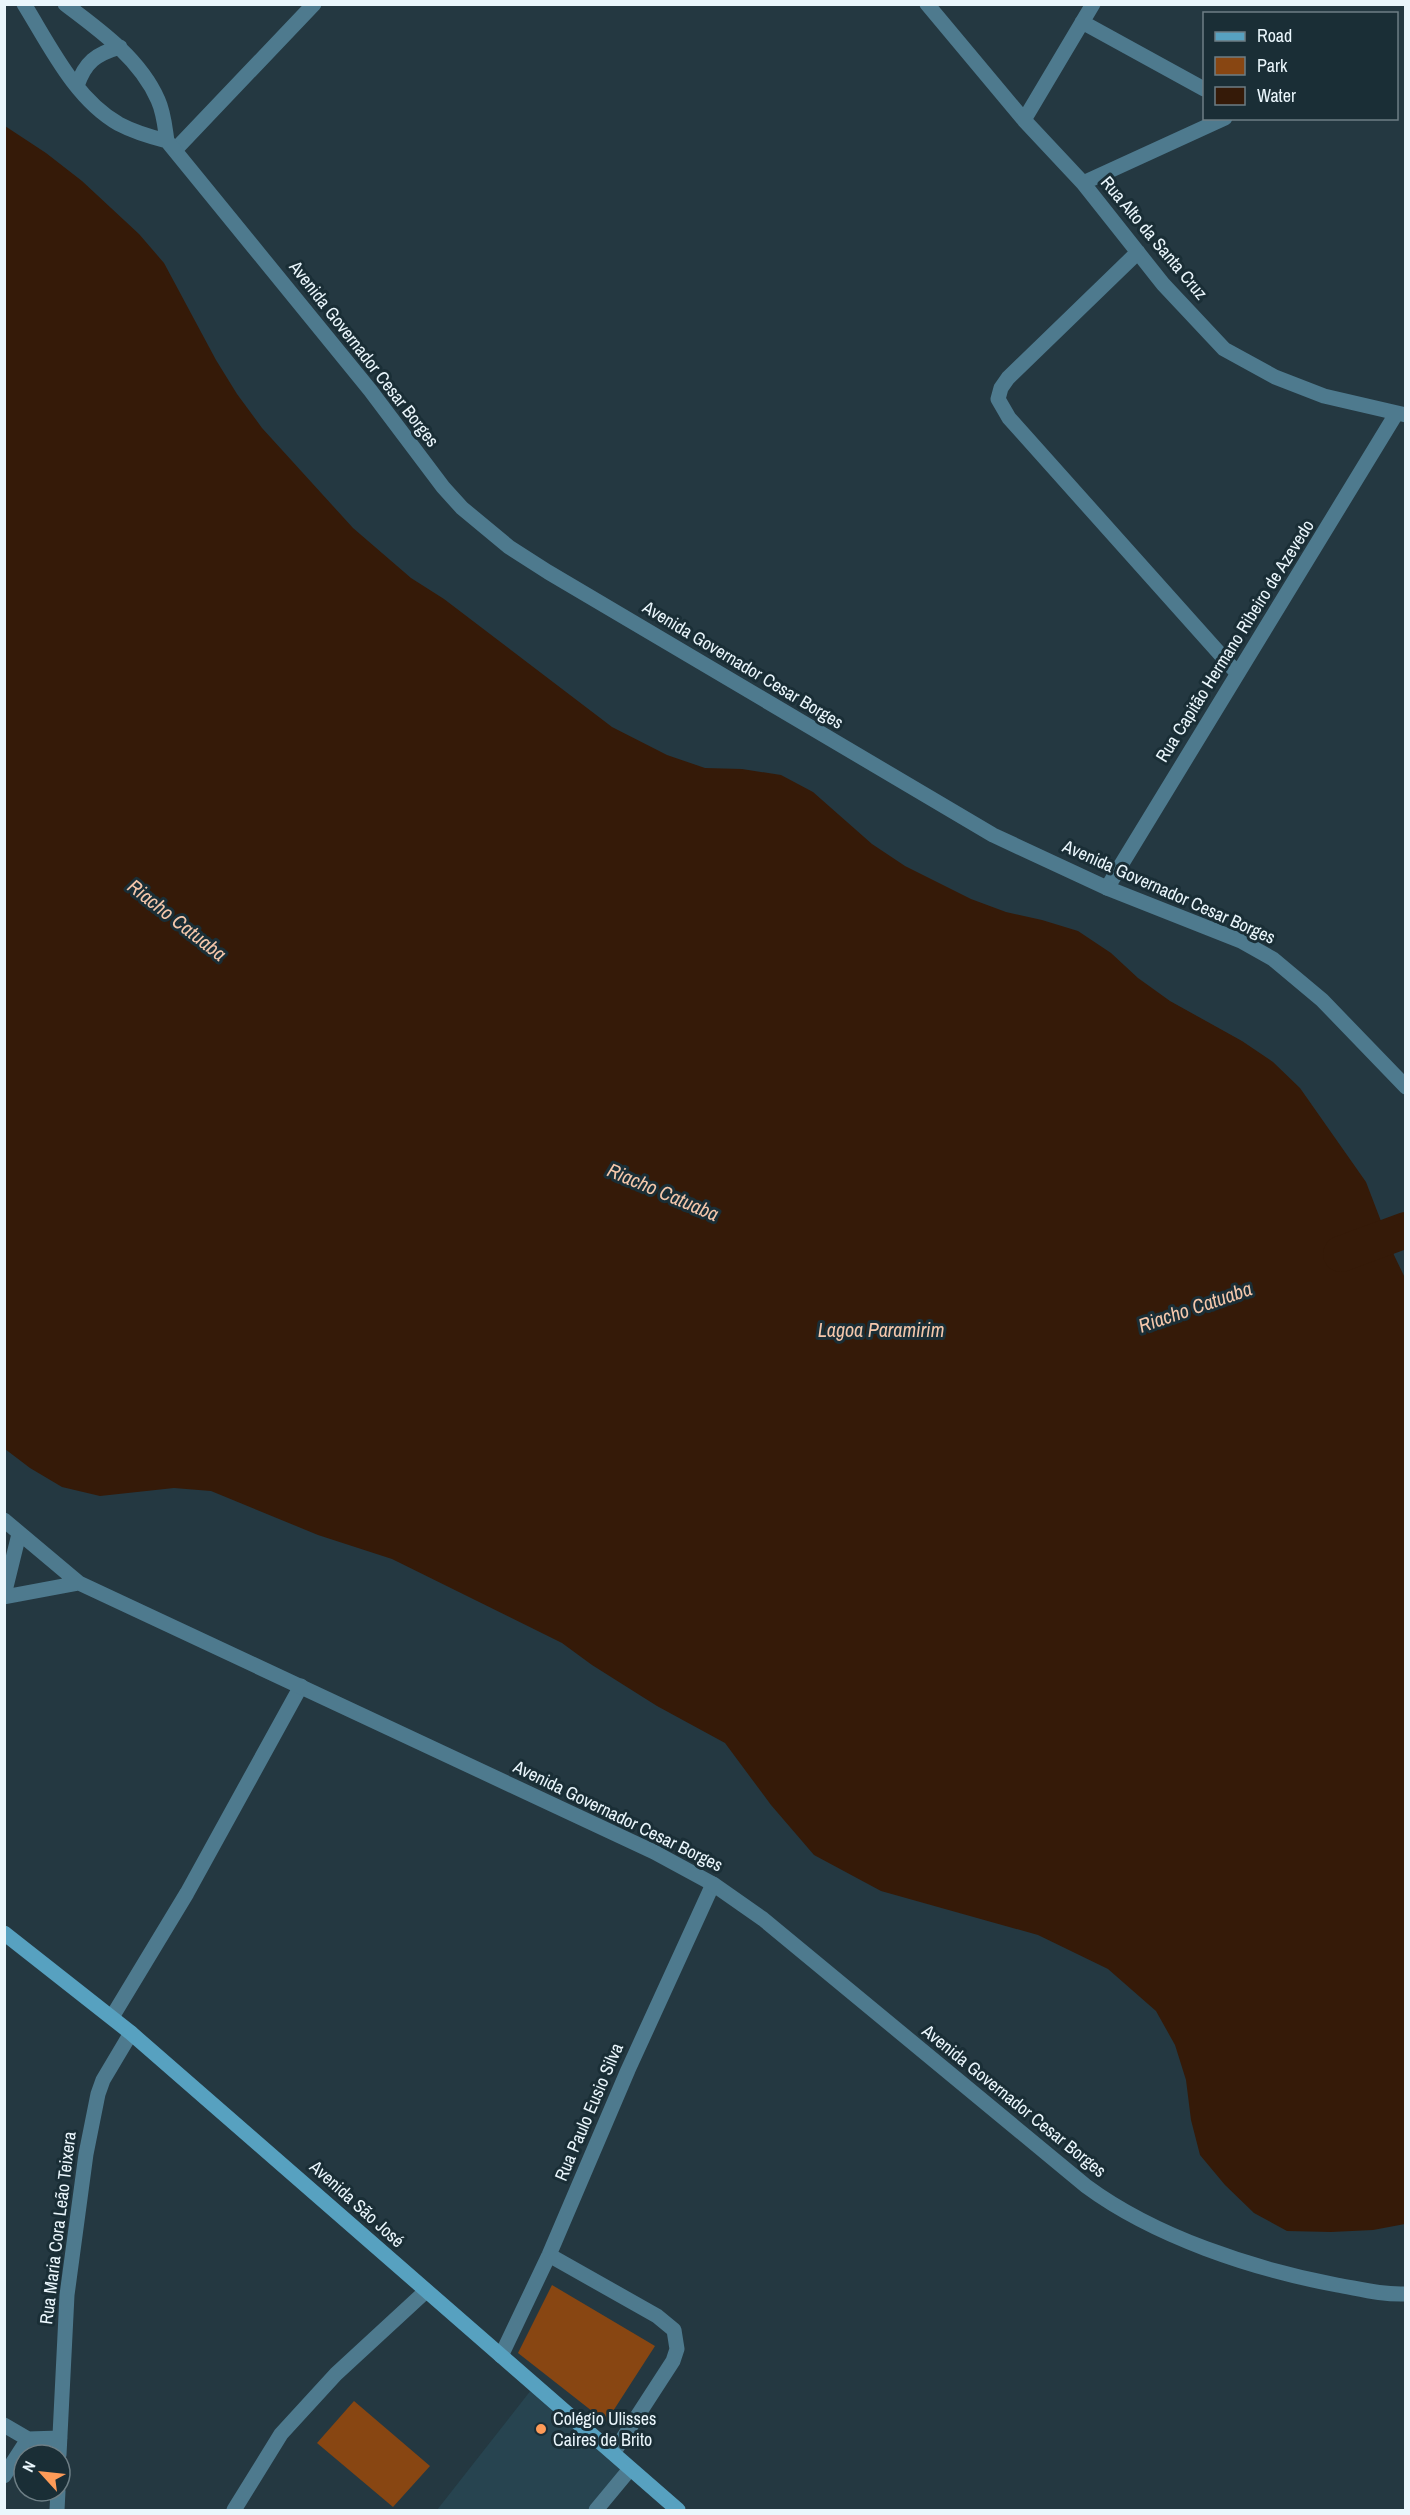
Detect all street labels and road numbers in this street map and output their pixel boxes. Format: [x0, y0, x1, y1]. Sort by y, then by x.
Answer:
street label: Rua Alto da Santa Cruz [1095, 171, 1214, 305]
street label: Avenida Governador Cesar Borges [283, 254, 445, 452]
street label: Rua Capitão Hermano Ribeiro de Azevedo [1149, 515, 1320, 767]
street label: Avenida Governador Cesar Borges [637, 594, 848, 735]
street label: Avenida Governador Cesar Borges [1058, 833, 1279, 950]
street label: Avenida Governador Cesar Borges [508, 1753, 727, 1877]
street label: Avenida Governador Cesar Borges [916, 2018, 1112, 2183]
street label: Rua Paulo Eusio Silva [548, 2039, 629, 2185]
street label: Rua Maria Cora Leão Teixera [33, 2130, 82, 2326]
street label: Avenida São José [304, 2154, 410, 2253]

